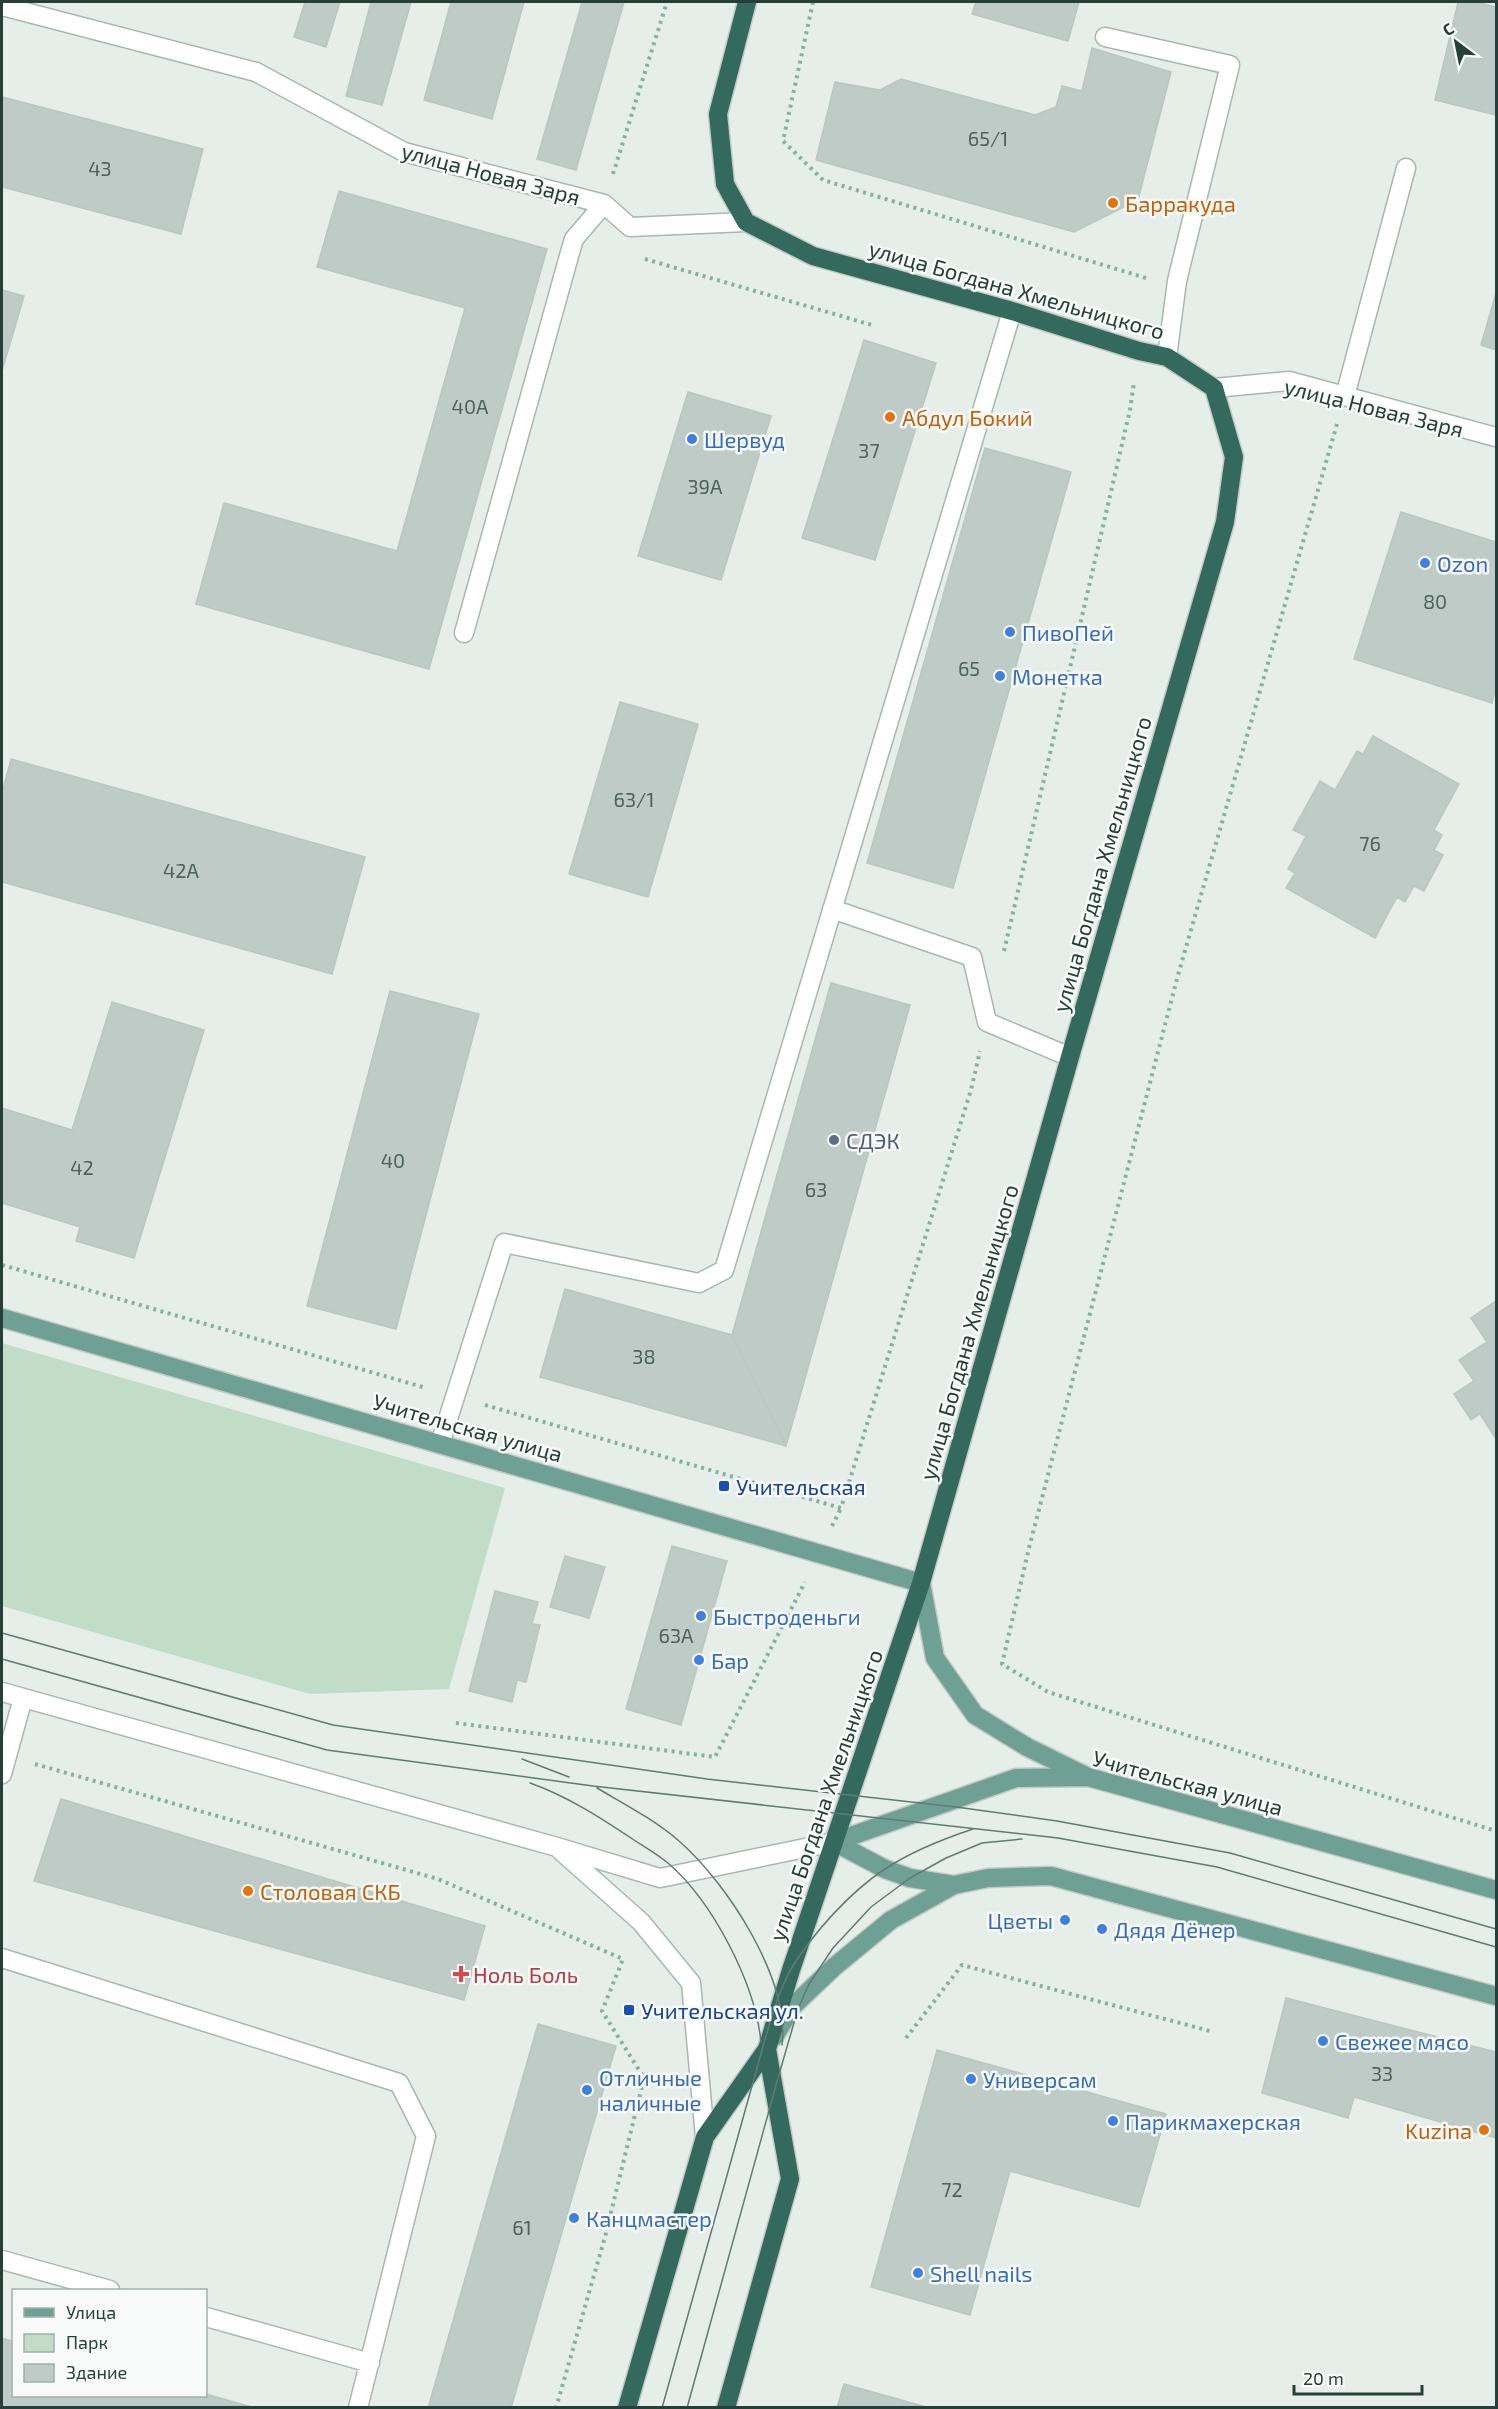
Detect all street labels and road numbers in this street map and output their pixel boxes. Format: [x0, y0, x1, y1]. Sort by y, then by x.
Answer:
street label: улица Новая Заря [399, 137, 583, 210]
street label: улица Богдана Хмельницкого [866, 234, 1168, 345]
street label: улица Новая Заря [1281, 372, 1466, 443]
street label: улица Богдана Хмельницкого [1046, 713, 1157, 1015]
street label: улица Богдана Хмельницкого [913, 1181, 1024, 1483]
street label: Учительская улица [370, 1387, 566, 1467]
street label: улица Богдана Хмельницкого [763, 1646, 888, 1945]
street label: Учительская улица [1090, 1744, 1286, 1821]

